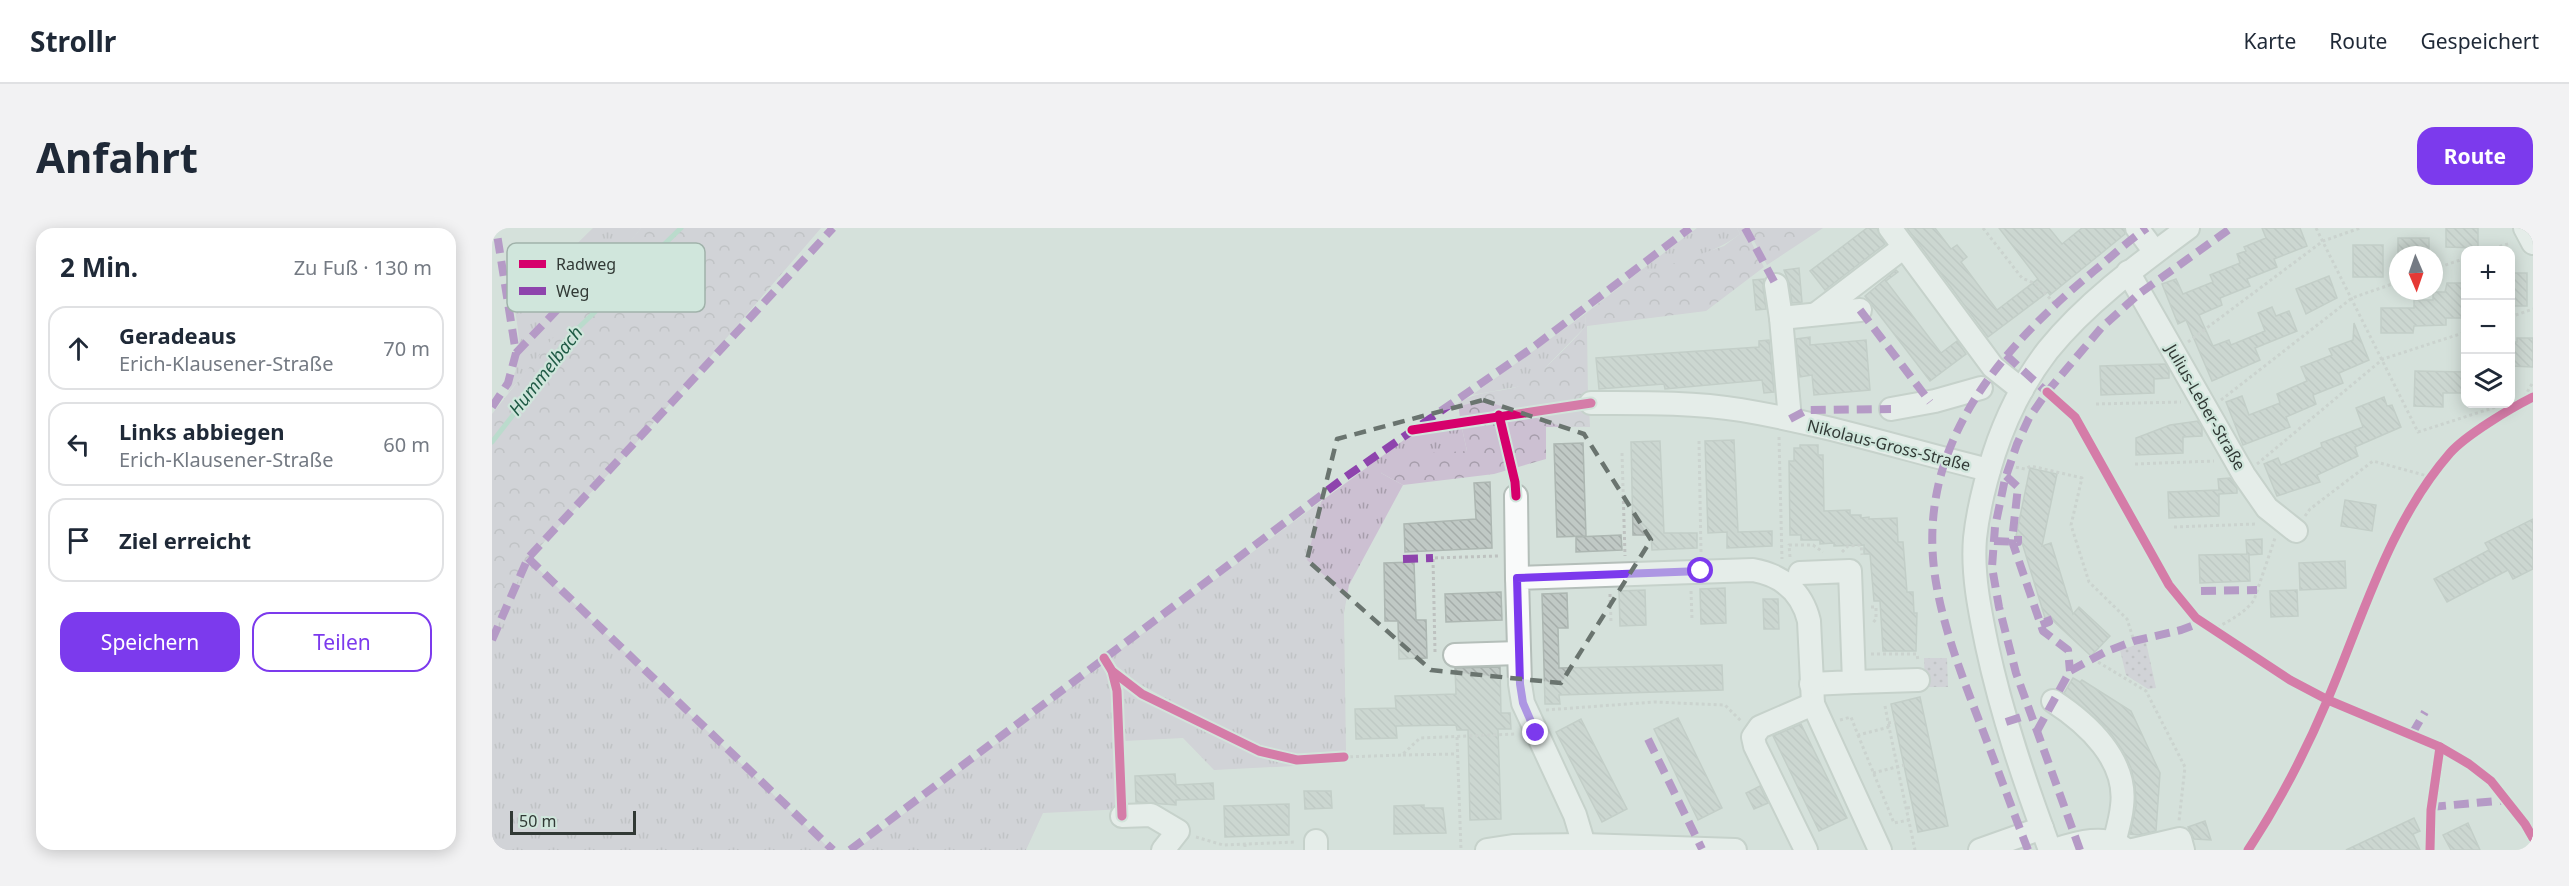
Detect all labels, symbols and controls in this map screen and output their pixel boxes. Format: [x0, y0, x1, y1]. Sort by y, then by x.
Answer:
text: Strollr [30, 22, 116, 60]
text: Karte [2243, 27, 2296, 55]
text: Route [2329, 27, 2387, 55]
text: Gespeichert [2420, 27, 2539, 55]
button: Route [2417, 127, 2533, 185]
text: Anfahrt [36, 128, 198, 185]
legend [507, 243, 705, 312]
north arrow [2389, 246, 2443, 300]
map controls [2461, 246, 2515, 408]
button: + [2461, 246, 2515, 300]
text: 2 Min. [60, 249, 138, 285]
text: Radweg [556, 253, 616, 275]
text: Zu Fuß · 130 m [294, 254, 432, 281]
text: Weg [556, 280, 589, 302]
button: − [2461, 300, 2515, 354]
text: Geradeaus [119, 320, 236, 350]
water label: Hummelbach [503, 321, 588, 420]
icon: ahead [62, 332, 95, 365]
text: 70 m [383, 335, 430, 362]
street label: Julius-Leber-Straße [2160, 338, 2251, 474]
text: Erich-Klausener-Straße [119, 350, 333, 377]
button: layers [2461, 354, 2515, 408]
street label: Nikolaus-Gross-Straße [1805, 414, 1973, 476]
text: Links abbiegen [119, 416, 285, 446]
icon: left [62, 428, 95, 461]
text: 60 m [383, 431, 430, 458]
text: Erich-Klausener-Straße [119, 446, 333, 473]
icon: arrive [62, 524, 95, 557]
text: Ziel erreicht [119, 525, 251, 555]
route start [1687, 557, 1713, 583]
button: Speichern [60, 612, 240, 672]
button: Teilen [252, 612, 432, 672]
route end [1522, 719, 1548, 745]
scale bar [510, 808, 636, 836]
text: 50 m [519, 810, 556, 832]

